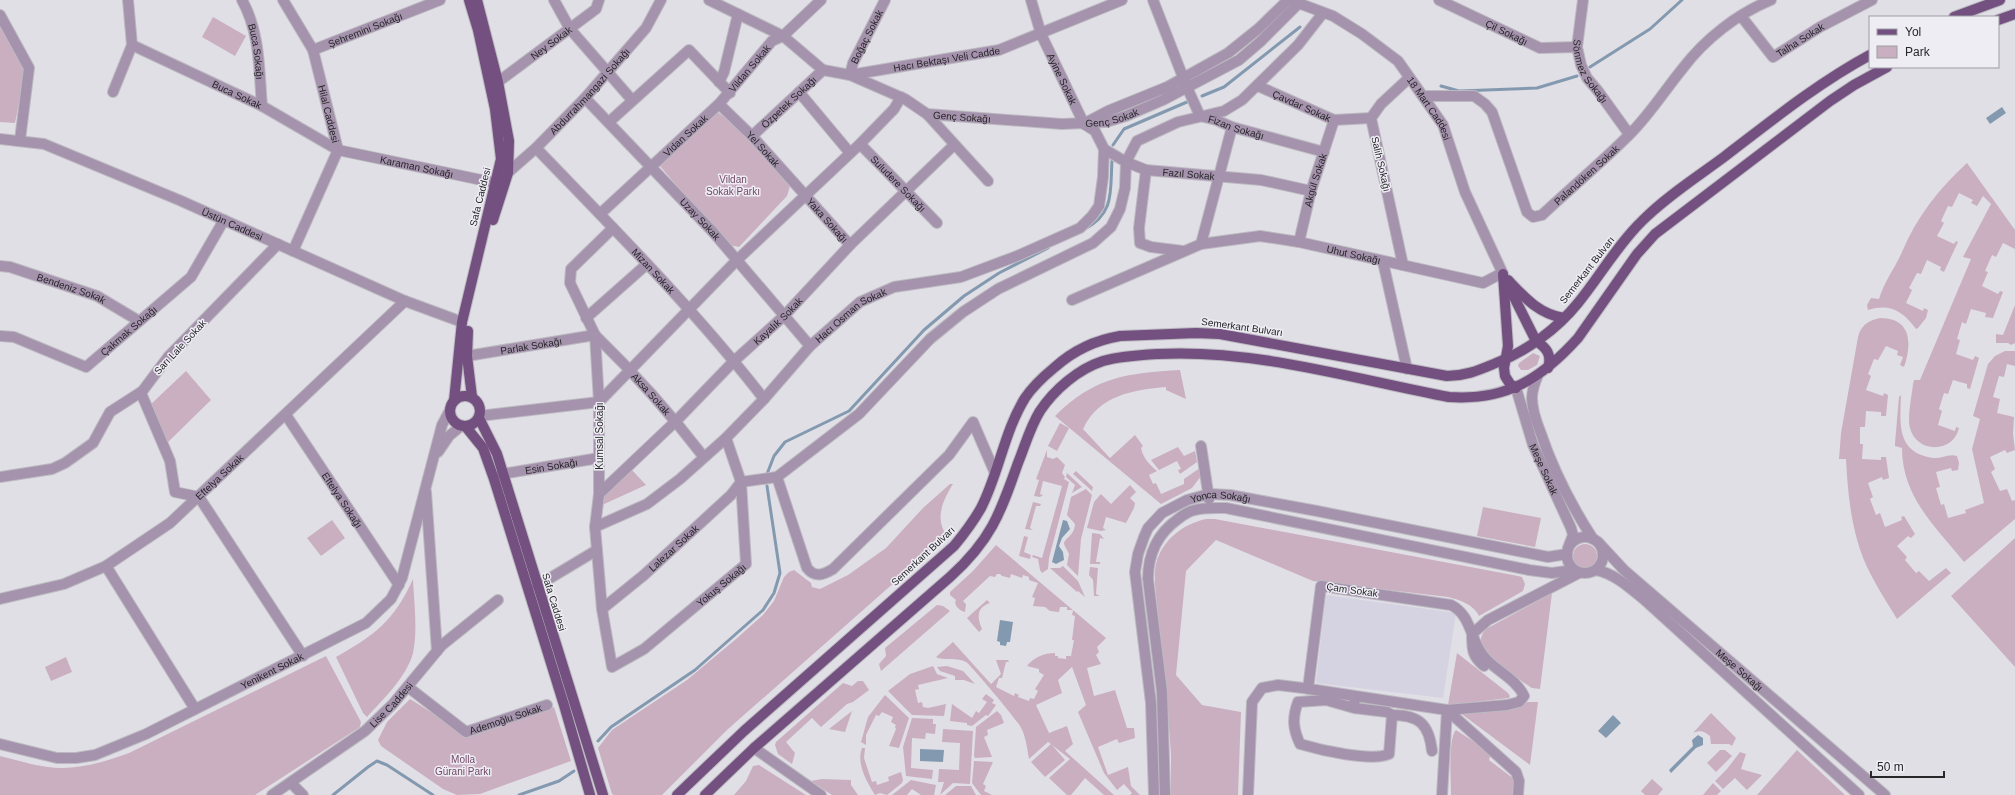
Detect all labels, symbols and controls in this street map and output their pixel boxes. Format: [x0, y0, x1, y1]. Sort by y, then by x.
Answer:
street label: Boğaç Sokak [848, 7, 885, 65]
street label: Şehremini Sokağı [326, 10, 404, 49]
legend [1869, 16, 1999, 68]
street label: Çil Sokağı [1484, 17, 1530, 47]
street label: Talha Sokak [1774, 20, 1827, 59]
street label: Buca Sokağı [247, 22, 266, 80]
street label: Ney Sokak [528, 23, 574, 61]
text: Yol [1905, 25, 1921, 39]
street label: Sönmez Sokağı [1571, 39, 1610, 105]
street label: Vildan Sokak [726, 41, 773, 94]
street label: Hacı Bektaşı Veli Cadde [893, 44, 1001, 73]
text: Park [1905, 45, 1931, 59]
street label: Abdurrahmangazi Sokağı [547, 46, 632, 136]
street label: Ayine Sokak [1045, 51, 1080, 107]
street label: Özpetek Sokağı [759, 74, 818, 130]
street label: 18 Mart Caddesi [1405, 74, 1453, 141]
street label: Buca Sokak [211, 78, 264, 111]
street label: Hilal Caddesi [316, 84, 341, 144]
street label: Çavdar Sokak [1271, 88, 1334, 124]
street label: Genç Sokak [1085, 105, 1141, 128]
street label: Genç Sokağı [933, 109, 991, 124]
street label: Vidan Sokak [661, 112, 710, 158]
street label: Fizan Sokağı [1207, 113, 1265, 141]
street label: Yel Sokak [745, 129, 783, 169]
street label: Salih Sokağı [1369, 135, 1393, 193]
street label: Palandöken Sokak [1552, 142, 1622, 207]
street label: Akgül Sokak [1302, 151, 1329, 208]
street label: Karaman Sokağı [379, 153, 454, 179]
street label: Suludere Sokağı [869, 153, 928, 214]
street label: Fazıl Sokak [1162, 166, 1216, 182]
street label: Safa Caddesi [467, 167, 493, 227]
park label: Vildan Sokak Parkı [706, 174, 760, 197]
street label: Uzay Sokak [678, 196, 723, 243]
street label: Yaka Sokağı [805, 196, 850, 245]
street label: Üstün Caddesi [200, 205, 265, 242]
street label: Semerkant Bulvarı [1557, 234, 1617, 306]
street label: Uhut Sokağı [1326, 243, 1382, 266]
street label: Mizan Sokak [630, 246, 678, 296]
street label: Bendeniz Sokak [36, 271, 109, 306]
street label: Hacı Osman Sokak [813, 285, 889, 345]
street label: Kayalık Sokak [751, 294, 805, 347]
street label: Çakmak Sokağı [98, 303, 159, 358]
street label: Semerkant Bulvarı [1201, 316, 1283, 338]
street label: Sarı Lale Sokak [152, 317, 209, 377]
street label: Parlak Sokağı [500, 335, 563, 356]
street label: Aksa Sokak [629, 370, 673, 418]
street label: Kumsal Sokağı [594, 402, 605, 470]
street label: Meşe Sokak [1528, 442, 1561, 497]
street label: Eftelya Sokak [193, 451, 246, 502]
street label: Esin Sokağı [524, 456, 579, 476]
street label: Eftelya Sokağı [320, 470, 365, 530]
street label: Yonca Sokağı [1189, 488, 1252, 504]
street label: Lalezar Sokak [646, 522, 701, 573]
street label: Semerkant Bulvarı [889, 524, 957, 588]
street label: Yokuş Sokağı [694, 561, 748, 608]
street label: Safa Caddesi [540, 572, 568, 632]
street label: Çam Sokak [1326, 581, 1379, 599]
street label: Meşe Sokağı [1714, 647, 1765, 693]
street label: Yenikent Sokak [239, 650, 306, 691]
street label: Lise Caddesi [367, 680, 415, 729]
street label: Ademoğlu Sokak [468, 701, 544, 736]
scale bar [1871, 753, 1944, 779]
park label: Molla Gürani Parkı [435, 754, 491, 777]
text: 50 m [1877, 760, 1904, 774]

